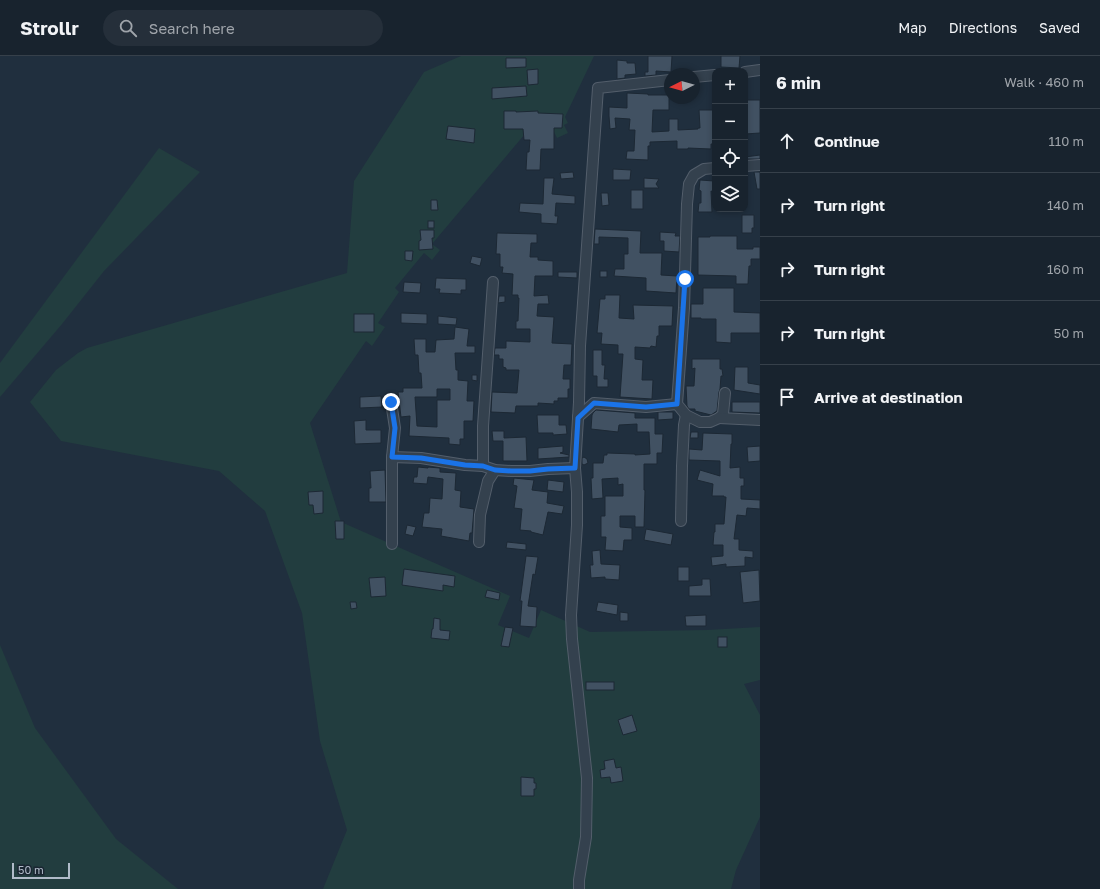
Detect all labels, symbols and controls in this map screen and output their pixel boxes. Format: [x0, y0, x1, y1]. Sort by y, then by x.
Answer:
search box [103, 10, 383, 46]
text: Strollr [20, 16, 79, 39]
icon: search [117, 17, 139, 39]
text: Search here [149, 19, 235, 37]
text: Map [898, 19, 927, 36]
text: Directions [949, 19, 1017, 36]
text: Saved [1039, 19, 1080, 36]
north arrow [664, 68, 700, 104]
map controls [712, 68, 748, 212]
button: + [712, 68, 748, 104]
text: 6 min [776, 72, 821, 93]
text: Walk · 460 m [1004, 74, 1084, 90]
button: − [712, 104, 748, 140]
icon: ahead [776, 130, 798, 152]
text: Continue [814, 132, 880, 150]
text: 110 m [1049, 133, 1084, 149]
button: locate [712, 140, 748, 176]
button: layers [712, 176, 748, 212]
icon: right [776, 194, 798, 216]
text: Turn right [814, 196, 885, 214]
text: 140 m [1047, 197, 1084, 213]
icon: right [776, 258, 798, 280]
text: Turn right [814, 260, 885, 278]
text: 160 m [1047, 261, 1084, 277]
route start [676, 270, 694, 288]
icon: right [776, 322, 798, 344]
text: Turn right [814, 324, 885, 342]
text: 50 m [1054, 325, 1084, 341]
icon: arrive [776, 386, 798, 408]
text: Arrive at destination [814, 388, 963, 406]
route end [382, 393, 400, 411]
scale bar [12, 861, 70, 880]
text: 50 m [18, 863, 44, 876]

